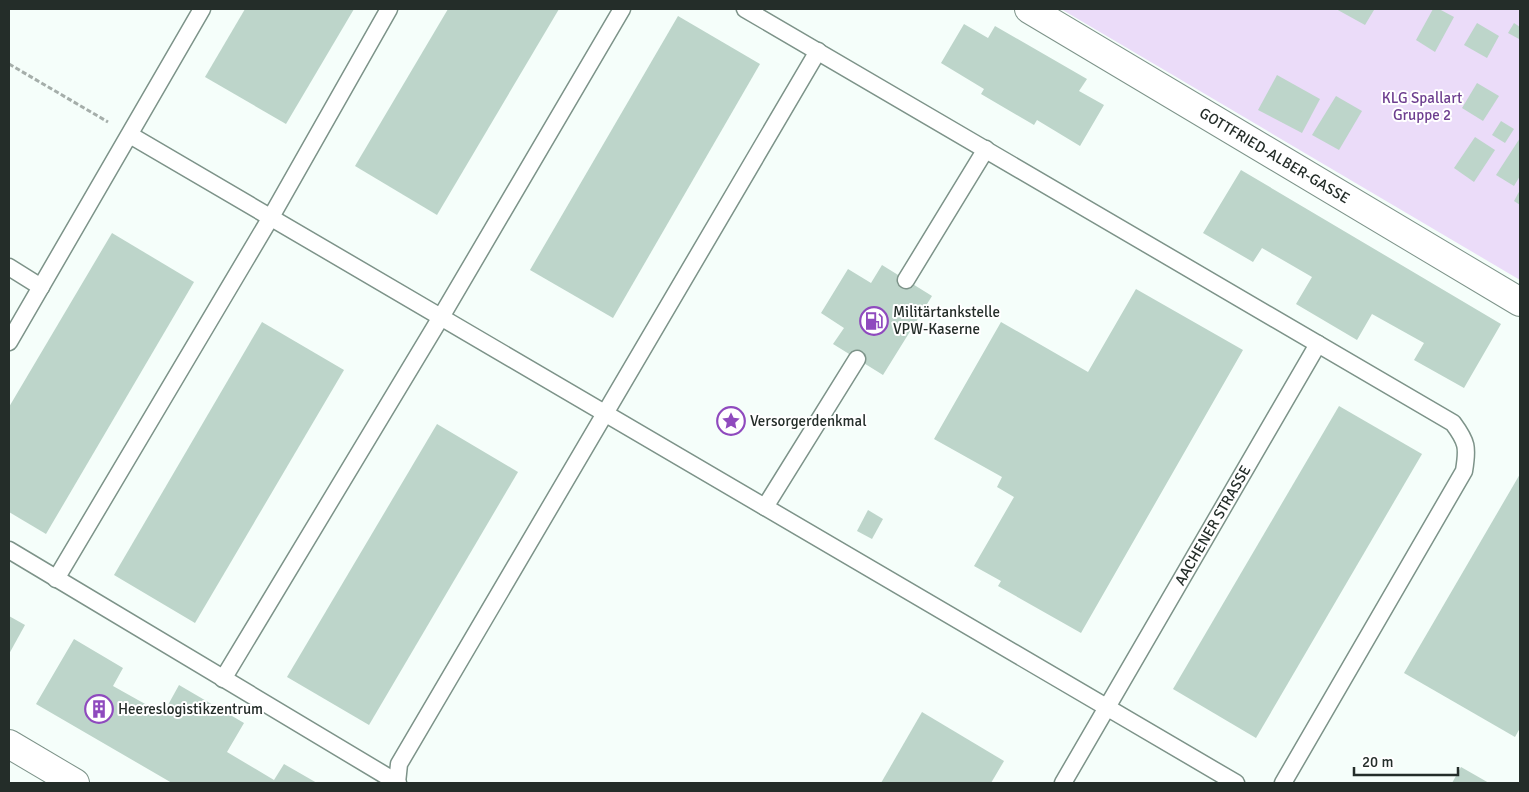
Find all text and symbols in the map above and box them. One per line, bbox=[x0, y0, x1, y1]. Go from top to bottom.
park label: KLG Spallart Gruppe 2 bbox=[1382, 89, 1462, 124]
street label: GOTTFRIED-ALBER-GASSE bbox=[1196, 104, 1353, 207]
place label: Militärtankstelle VPW-Kaserne bbox=[893, 303, 1000, 338]
fuel station icon: Militärtankstelle VPW-Kaserne bbox=[859, 306, 889, 336]
place icon: Versorgerdenkmal bbox=[716, 406, 746, 436]
place label: Versorgerdenkmal bbox=[750, 412, 867, 430]
street label: AACHENER STRASSE bbox=[1171, 462, 1255, 588]
building icon: Heereslogistikzentrum bbox=[84, 694, 114, 724]
place label: Heereslogistikzentrum bbox=[118, 700, 263, 718]
scale bar bbox=[1354, 744, 1458, 776]
text: 20 m bbox=[1362, 753, 1393, 771]

